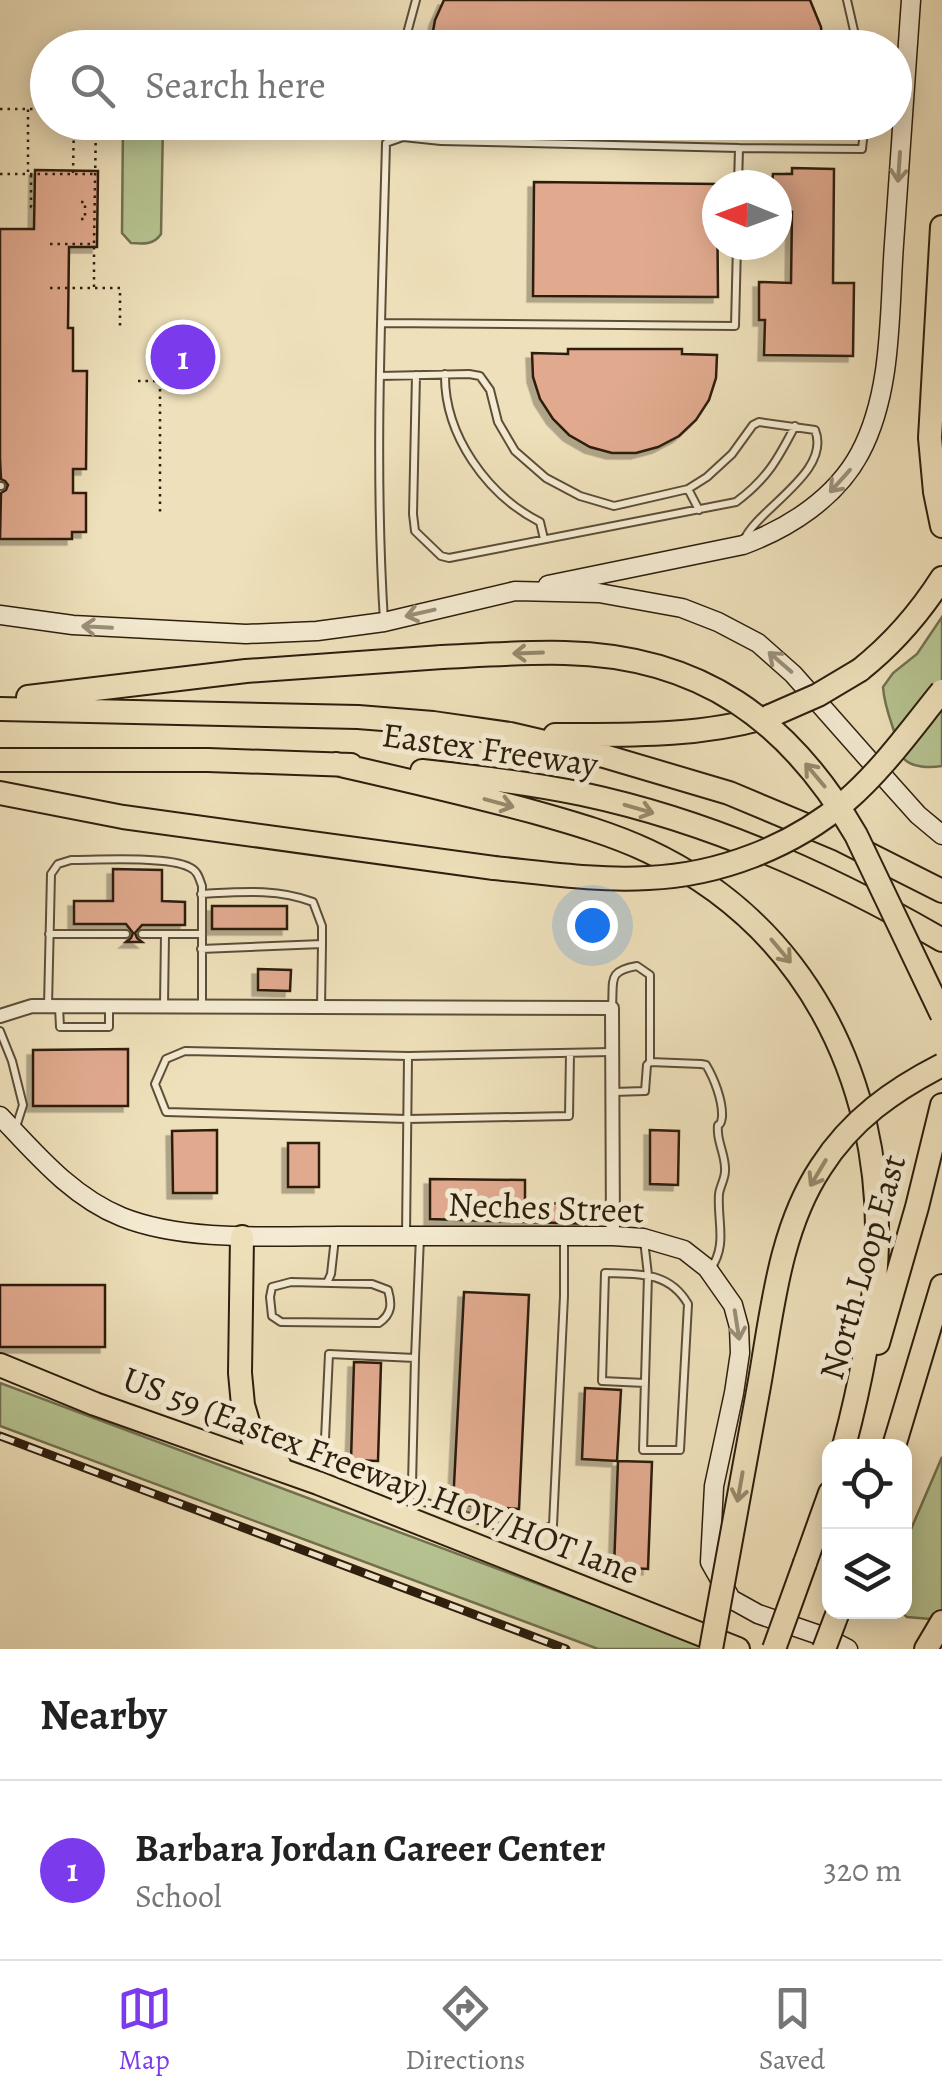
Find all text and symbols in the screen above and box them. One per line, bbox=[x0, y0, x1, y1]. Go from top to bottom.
search box bbox=[30, 30, 912, 140]
icon: search bbox=[65, 58, 120, 113]
text: Search here bbox=[145, 59, 326, 111]
one-way arrow bbox=[889, 151, 908, 183]
north arrow bbox=[702, 170, 792, 260]
pin: 1 bbox=[150, 320, 216, 394]
one-way arrow bbox=[828, 468, 851, 493]
one-way arrow bbox=[405, 605, 437, 623]
one-way arrow bbox=[82, 617, 114, 636]
one-way arrow bbox=[513, 644, 545, 663]
one-way arrow bbox=[767, 652, 793, 674]
street label: Eastex Freeway bbox=[379, 710, 601, 788]
one-way arrow bbox=[804, 762, 826, 788]
one-way arrow bbox=[482, 794, 514, 813]
one-way arrow bbox=[623, 801, 654, 819]
your location bbox=[567, 900, 618, 951]
one-way arrow bbox=[769, 938, 792, 963]
street label: North Loop East bbox=[807, 1149, 917, 1385]
one-way arrow bbox=[808, 1158, 828, 1187]
street label: Neches Street bbox=[447, 1180, 645, 1234]
one-way arrow bbox=[728, 1308, 746, 1341]
street label: US 59 (Eastex Freeway) HOV/HOT lane bbox=[116, 1354, 646, 1596]
map controls bbox=[822, 1439, 912, 1619]
button: locate bbox=[822, 1439, 912, 1529]
one-way arrow bbox=[730, 1470, 749, 1502]
button: layers bbox=[822, 1529, 912, 1619]
text: Nearby bbox=[40, 1686, 167, 1743]
text: Barbara Jordan Career Center bbox=[135, 1822, 605, 1874]
text: 1 bbox=[67, 1848, 78, 1892]
text: 320 m bbox=[823, 1848, 902, 1892]
text: School bbox=[135, 1874, 222, 1918]
tab: Map bbox=[117, 1981, 172, 2079]
tab: Directions bbox=[405, 1981, 525, 2079]
tab: Saved bbox=[759, 1981, 825, 2079]

